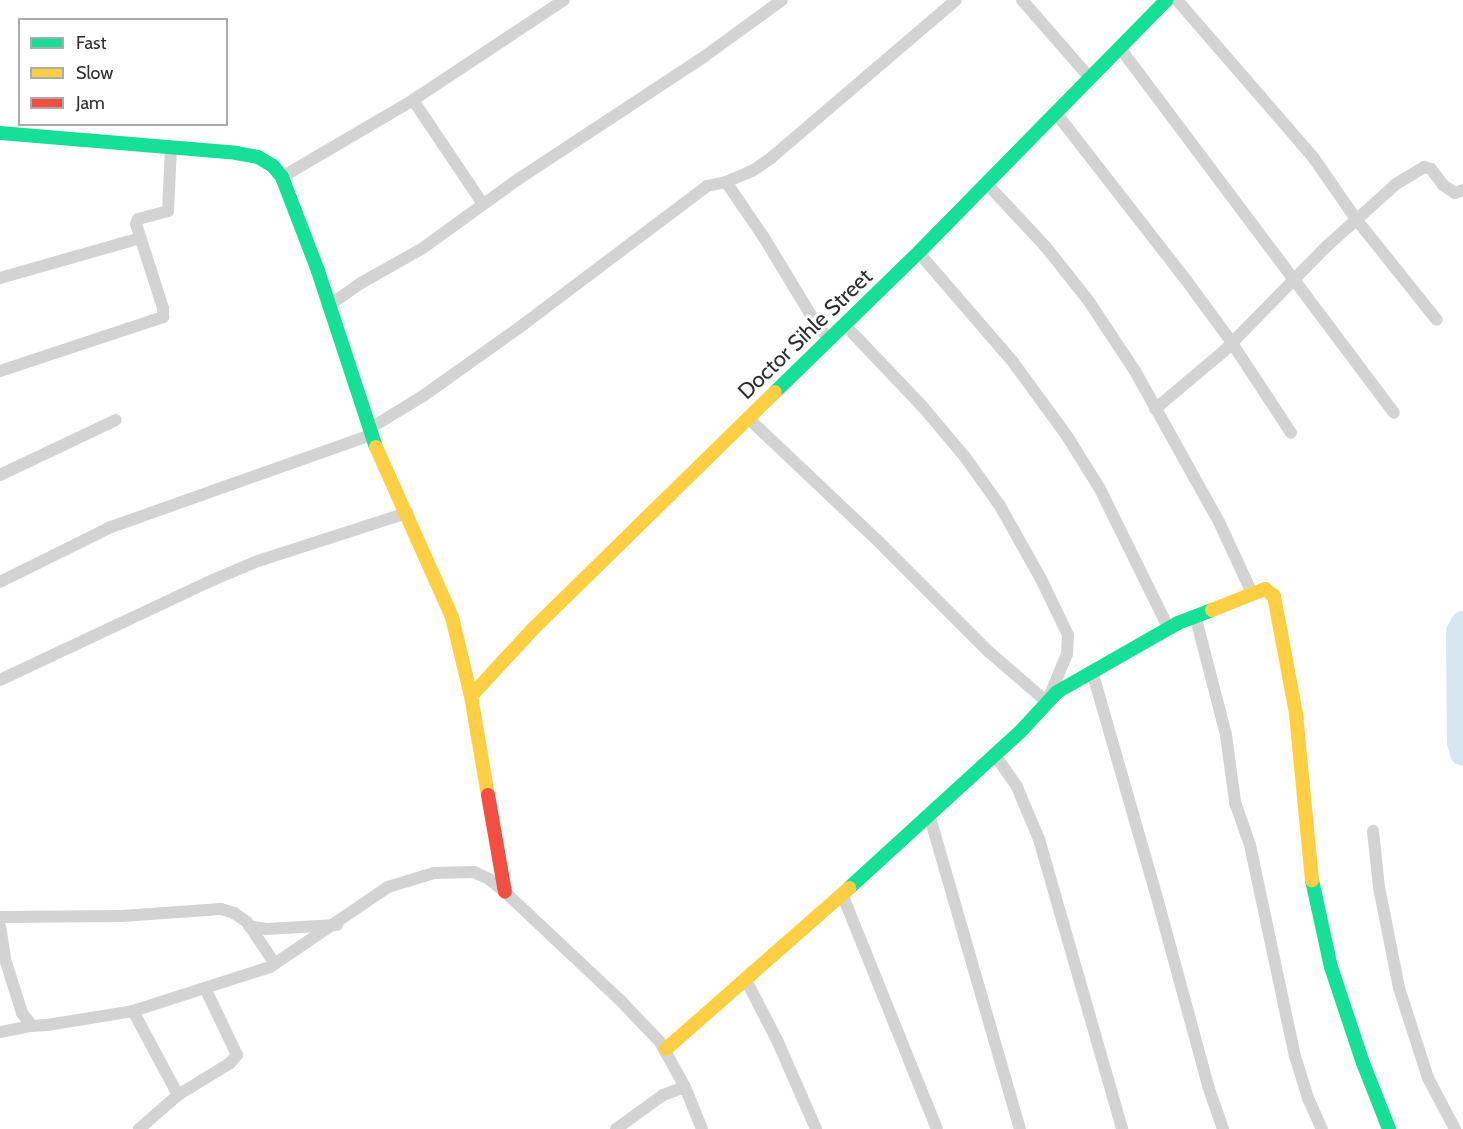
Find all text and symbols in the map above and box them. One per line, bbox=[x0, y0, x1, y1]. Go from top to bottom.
legend bbox=[18, 18, 228, 126]
text: Fast bbox=[76, 32, 107, 54]
text: Slow bbox=[76, 62, 113, 84]
text: Jam bbox=[76, 92, 105, 114]
street label: Doctor Sihle Street bbox=[732, 263, 878, 405]

